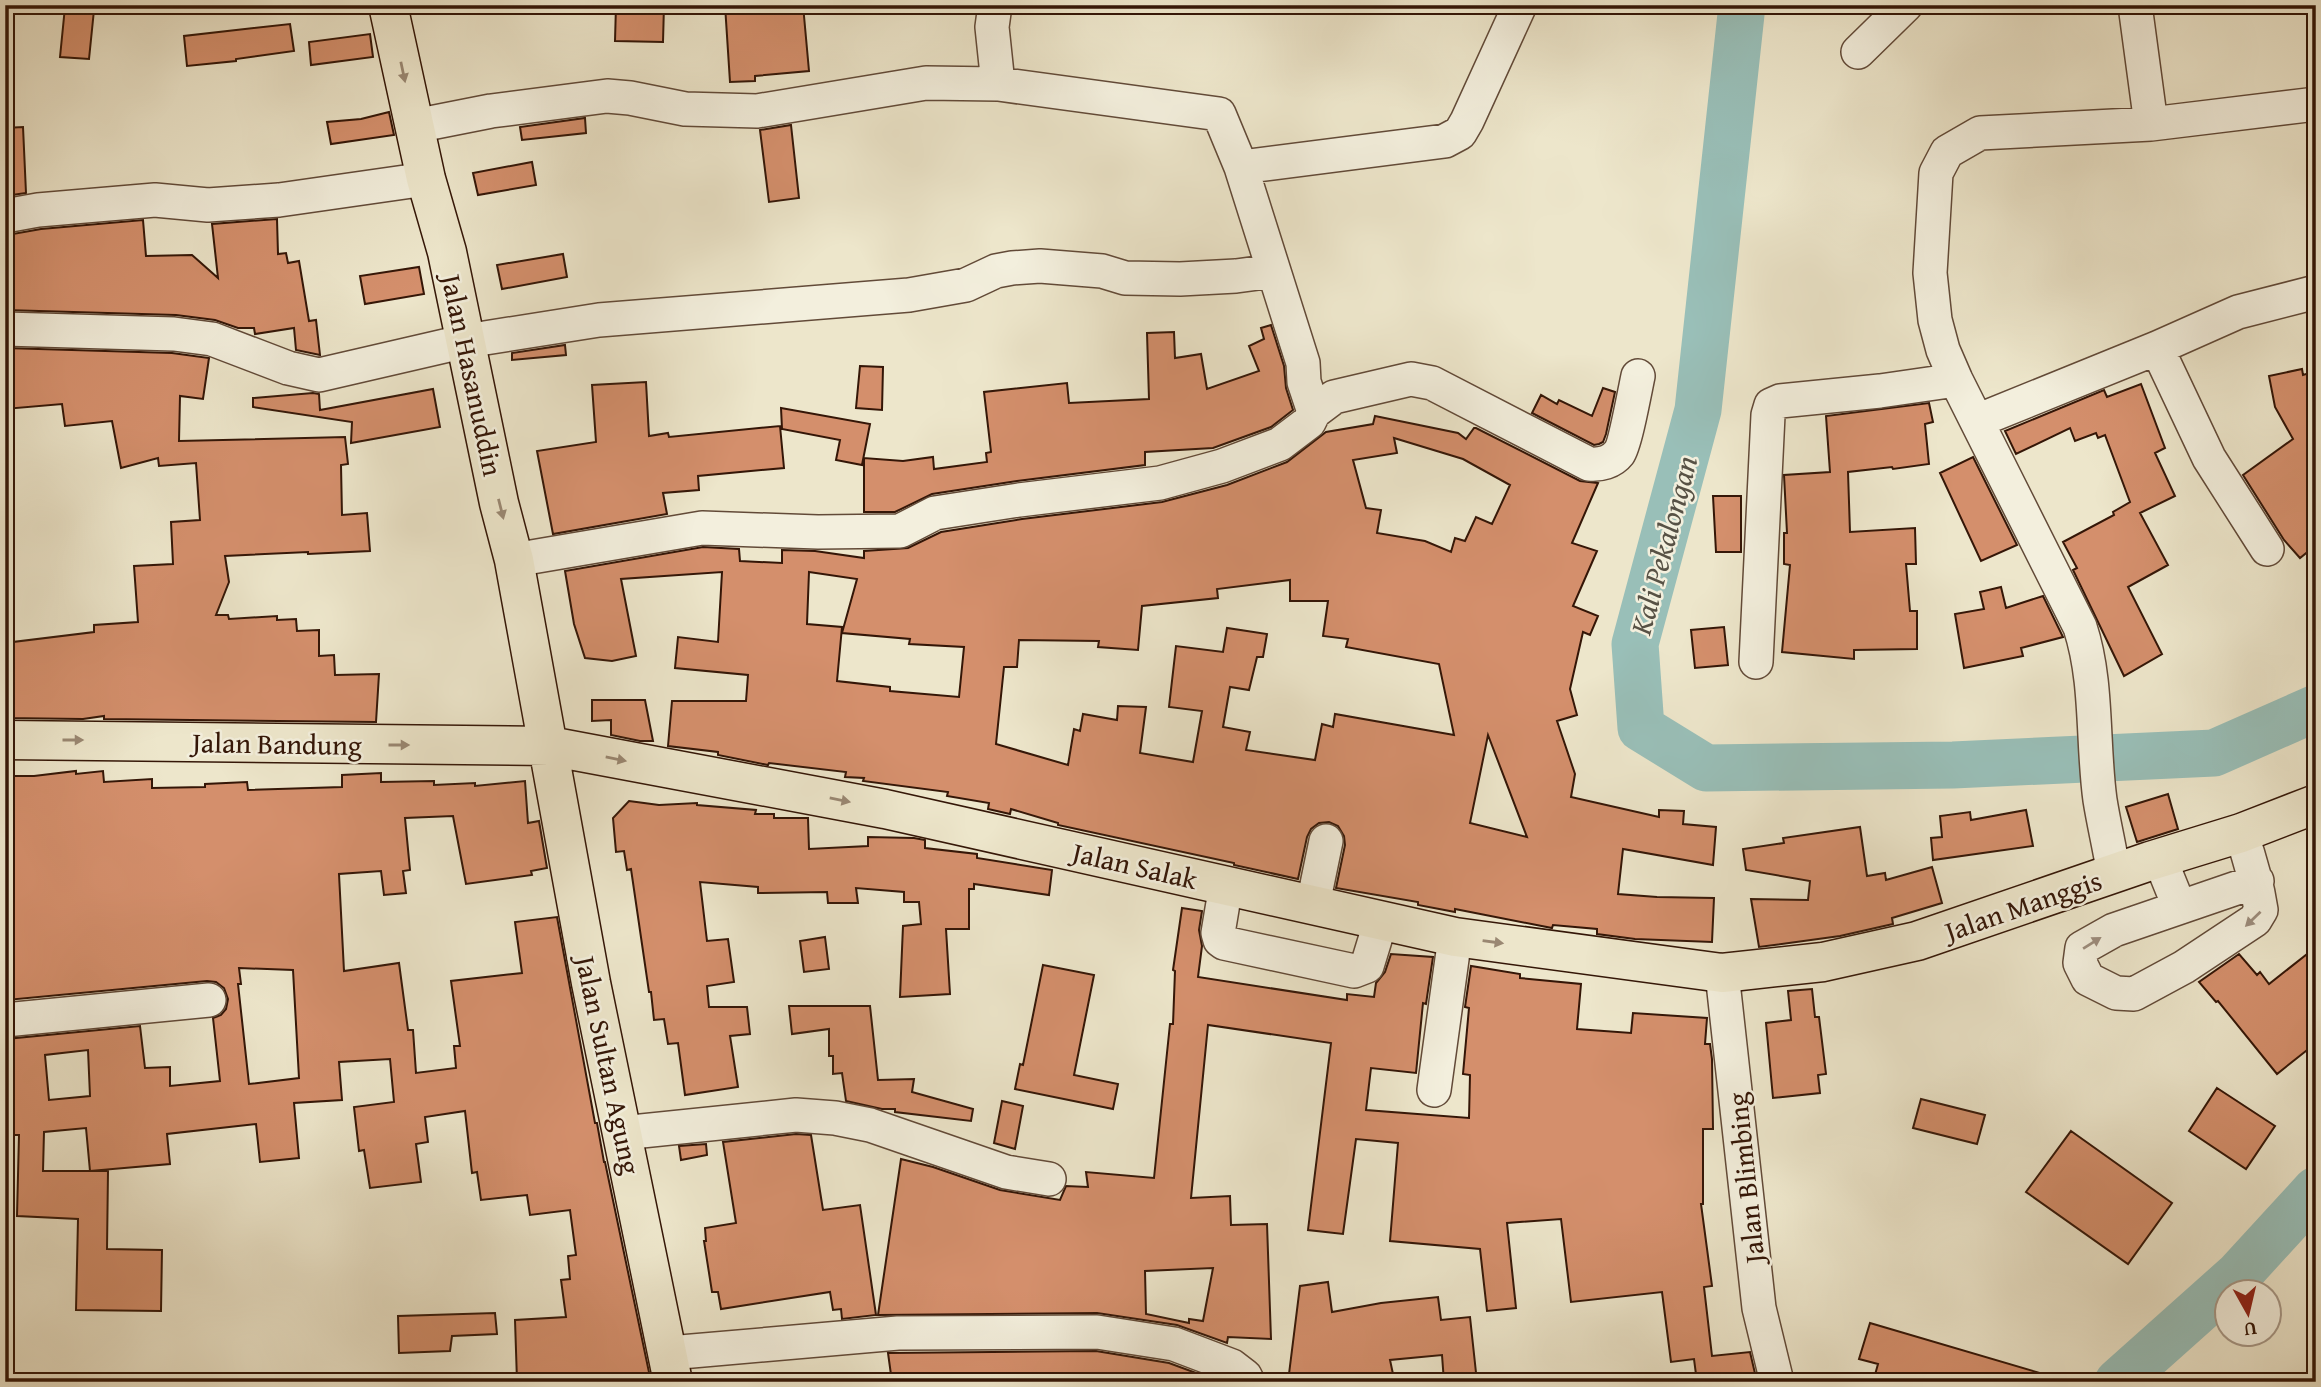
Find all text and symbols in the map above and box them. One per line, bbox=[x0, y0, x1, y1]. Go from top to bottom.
one-way arrow bbox=[398, 61, 409, 83]
street label: Jalan Hasanuddin bbox=[431, 267, 514, 480]
water label: Kali Pekalongan bbox=[1618, 451, 1708, 640]
one-way arrow bbox=[496, 498, 507, 520]
street label: Jalan Bandung bbox=[189, 721, 362, 765]
one-way arrow bbox=[63, 734, 85, 746]
one-way arrow bbox=[388, 739, 410, 751]
one-way arrow bbox=[605, 754, 627, 765]
one-way arrow bbox=[829, 795, 851, 806]
street label: Jalan Salak bbox=[1065, 830, 1202, 899]
street label: Jalan Manggis bbox=[1936, 859, 2107, 952]
one-way arrow bbox=[2244, 911, 2261, 927]
one-way arrow bbox=[1482, 936, 1504, 947]
one-way arrow bbox=[2082, 936, 2102, 949]
street label: Jalan Sultan Agung bbox=[565, 949, 652, 1178]
street label: Jalan Blimbing bbox=[1716, 1091, 1775, 1268]
north arrow bbox=[2212, 1278, 2282, 1348]
text: U bbox=[2242, 1315, 2259, 1345]

